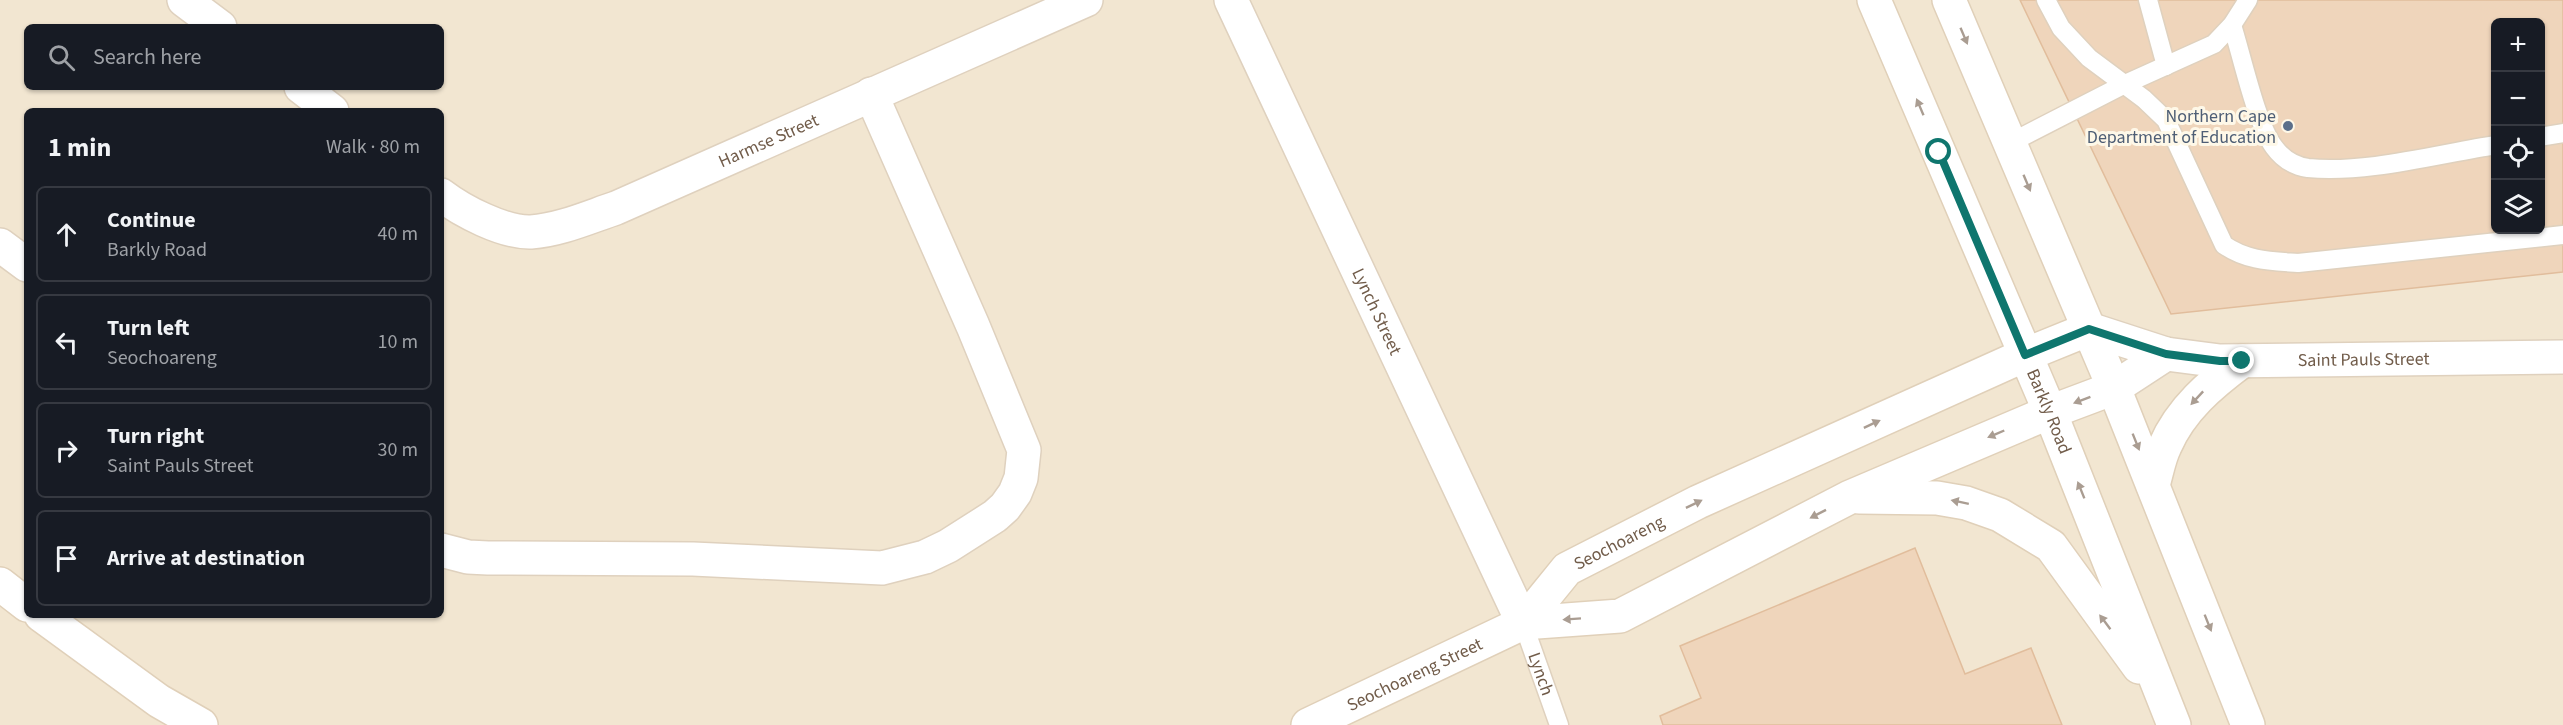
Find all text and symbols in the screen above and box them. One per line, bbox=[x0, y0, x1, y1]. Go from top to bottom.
map controls bbox=[2491, 18, 2545, 234]
button: + bbox=[2491, 18, 2545, 72]
search box bbox=[24, 24, 444, 90]
one-way arrow bbox=[1959, 27, 1968, 44]
icon: search bbox=[45, 41, 78, 74]
text: Search here bbox=[93, 41, 201, 73]
button: − bbox=[2491, 72, 2545, 126]
one-way arrow bbox=[1915, 98, 1925, 116]
place label: Northern Cape Department of Education bbox=[2087, 104, 2276, 150]
street label: Harmse Street bbox=[714, 107, 823, 174]
marker: Northern Cape Department of Education bbox=[2281, 119, 2295, 133]
button: locate bbox=[2491, 126, 2545, 180]
text: 1 min bbox=[48, 129, 111, 166]
text: Walk · 80 m bbox=[326, 133, 420, 161]
route start bbox=[1925, 138, 1951, 164]
one-way arrow bbox=[2023, 174, 2032, 192]
button: layers bbox=[2491, 180, 2545, 234]
text: Continue bbox=[107, 204, 196, 236]
icon: ahead bbox=[50, 218, 83, 251]
text: 40 m bbox=[378, 220, 418, 248]
text: Barkly Road bbox=[107, 236, 207, 264]
street label: Lynch Street bbox=[1346, 264, 1408, 359]
text: Turn left bbox=[107, 312, 189, 344]
icon: left bbox=[50, 326, 83, 359]
text: 10 m bbox=[378, 328, 418, 356]
text: Seochoareng bbox=[107, 344, 217, 372]
street label: Saint Pauls Street bbox=[2297, 346, 2430, 373]
route end bbox=[2228, 347, 2254, 373]
street label: Barkly Road bbox=[2020, 365, 2078, 458]
one-way arrow bbox=[2191, 390, 2204, 405]
one-way arrow bbox=[2073, 396, 2091, 405]
text: Turn right bbox=[107, 420, 204, 452]
one-way arrow bbox=[1863, 420, 1880, 429]
one-way arrow bbox=[1986, 429, 2004, 439]
one-way arrow bbox=[2131, 433, 2141, 451]
icon: right bbox=[50, 434, 83, 467]
text: 30 m bbox=[378, 436, 418, 464]
text: Saint Pauls Street bbox=[107, 452, 253, 480]
one-way arrow bbox=[2075, 480, 2085, 498]
one-way arrow bbox=[1950, 497, 1969, 506]
one-way arrow bbox=[1685, 499, 1702, 508]
street label: Seochoareng bbox=[1569, 509, 1669, 576]
one-way arrow bbox=[1809, 509, 1826, 518]
icon: arrive bbox=[50, 542, 83, 575]
text: Arrive at destination bbox=[107, 542, 305, 574]
one-way arrow bbox=[1562, 614, 1581, 624]
one-way arrow bbox=[2099, 615, 2111, 631]
one-way arrow bbox=[2203, 615, 2213, 633]
street label: Seochoareng Street bbox=[1343, 631, 1487, 717]
street label: Lynch bbox=[1522, 649, 1560, 699]

